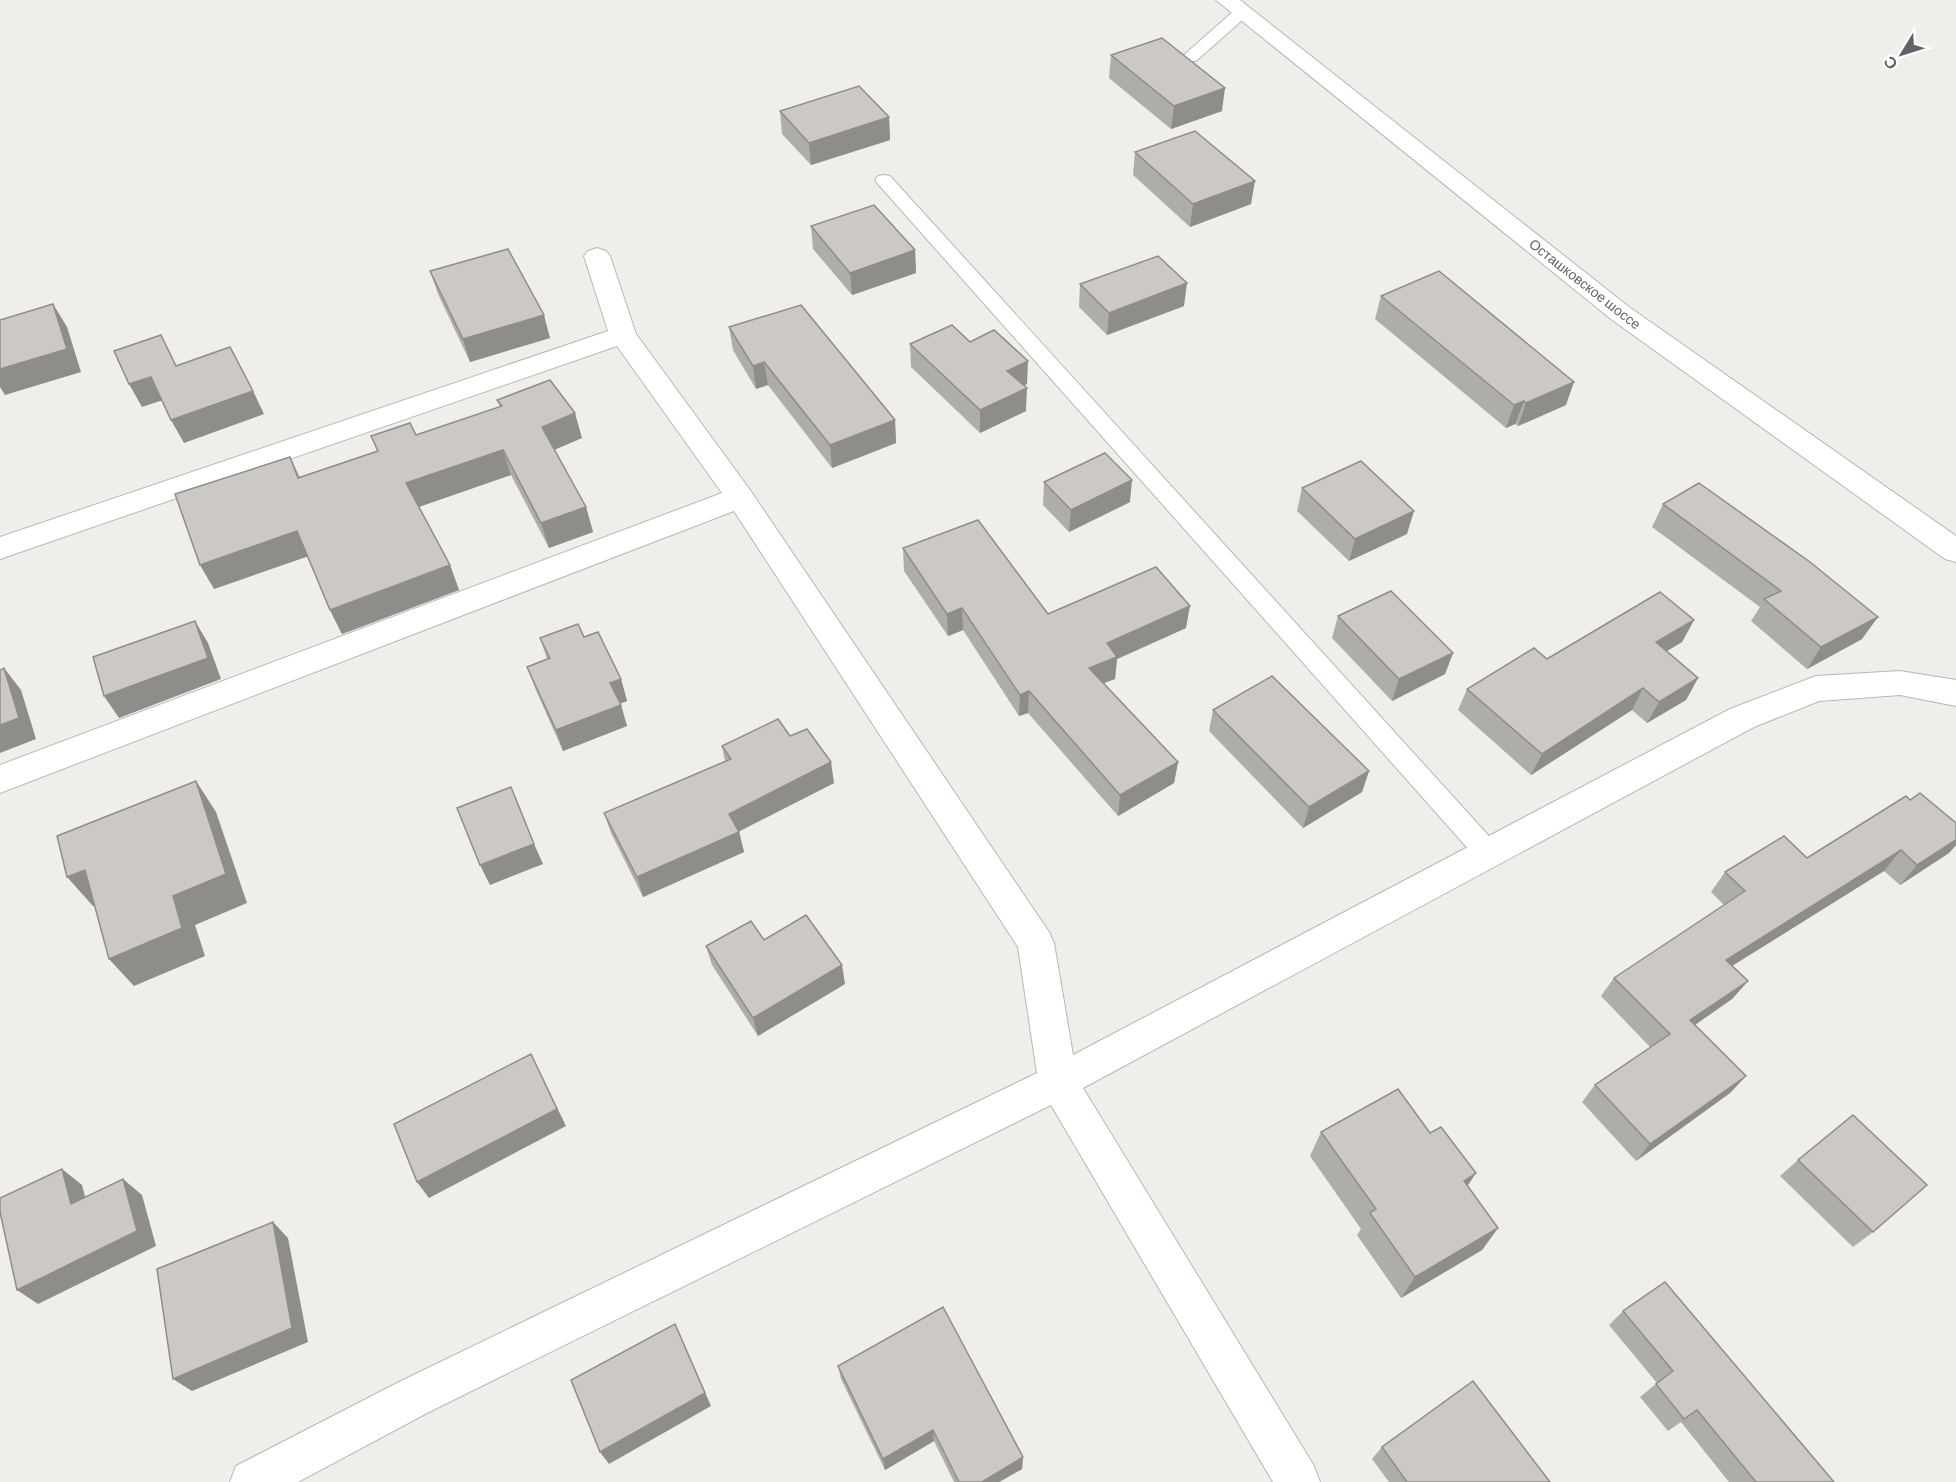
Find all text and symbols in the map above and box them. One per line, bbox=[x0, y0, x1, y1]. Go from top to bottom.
north arrow bbox=[1872, 24, 1932, 84]
text: С bbox=[1878, 53, 1901, 74]
street label: Осташковское шоссе bbox=[1526, 235, 1645, 333]

